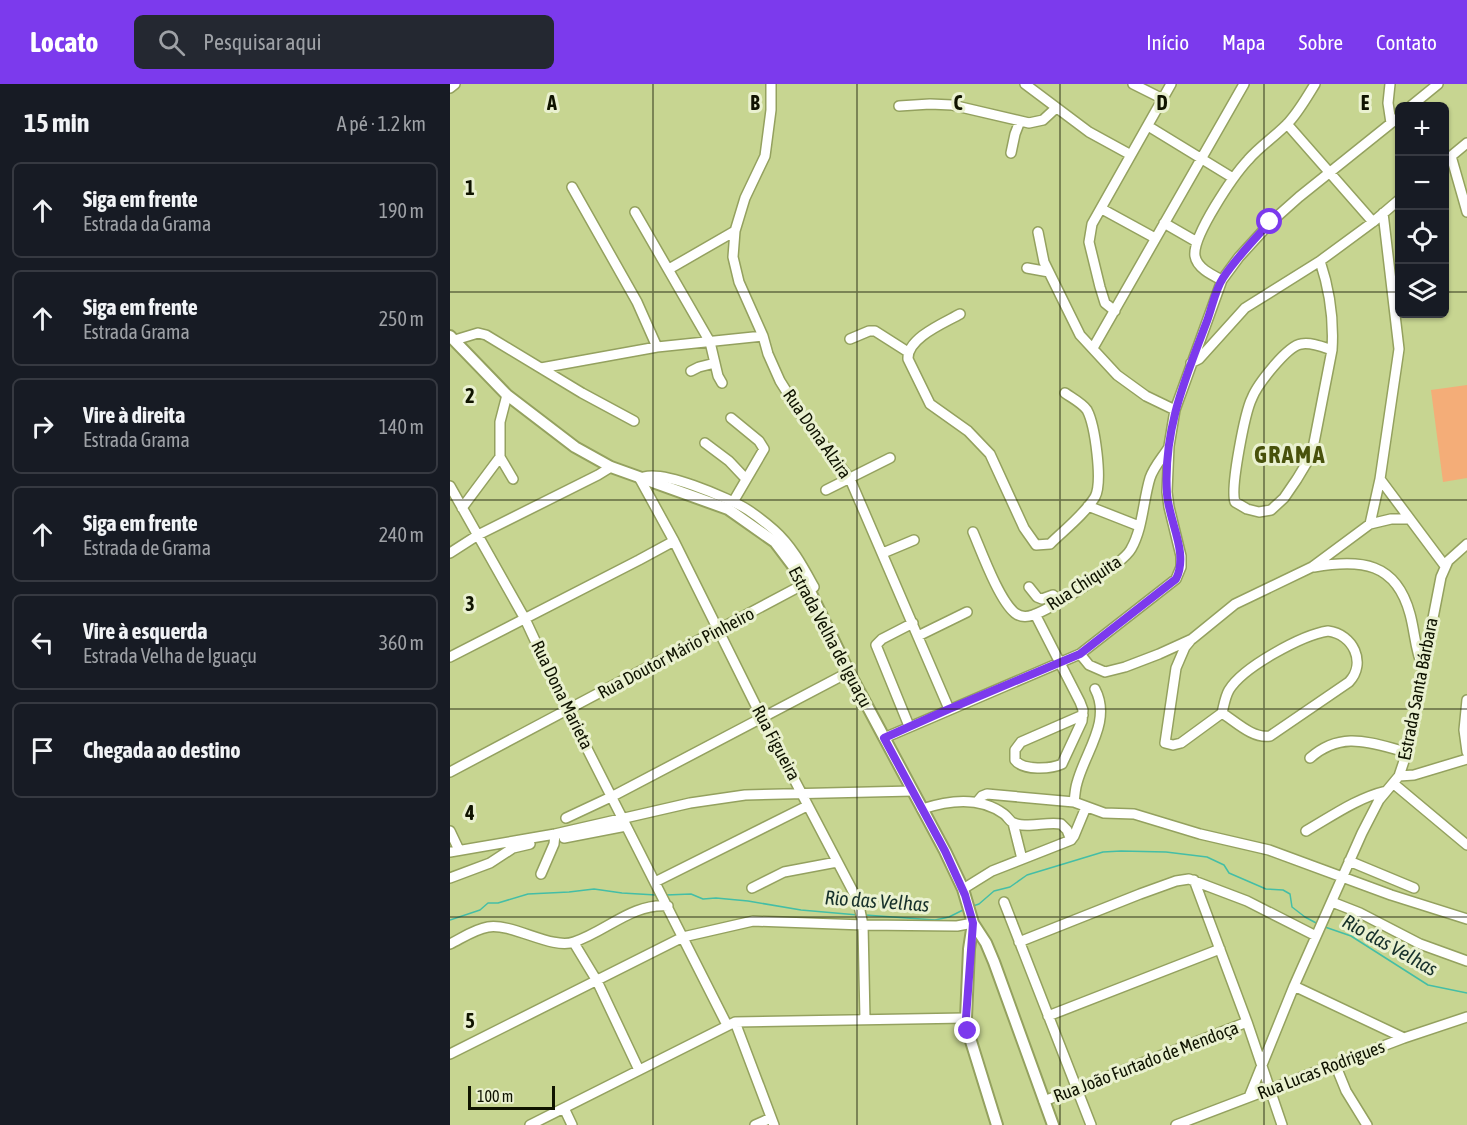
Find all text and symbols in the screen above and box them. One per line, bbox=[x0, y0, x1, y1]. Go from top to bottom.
search box bbox=[134, 15, 554, 69]
text: Locato bbox=[30, 26, 98, 58]
icon: search bbox=[155, 26, 188, 59]
text: Pesquisar aqui bbox=[203, 29, 322, 55]
text: Início bbox=[1146, 30, 1189, 54]
text: Mapa bbox=[1222, 30, 1266, 54]
text: Sobre bbox=[1299, 30, 1343, 54]
text: Contato bbox=[1376, 30, 1437, 54]
text: A bbox=[546, 91, 557, 114]
text: B bbox=[750, 91, 760, 114]
text: C bbox=[954, 91, 963, 114]
text: D bbox=[1156, 91, 1168, 114]
text: E bbox=[1361, 91, 1370, 114]
map controls bbox=[1395, 102, 1449, 318]
button: + bbox=[1395, 102, 1449, 156]
text: 15 min bbox=[24, 108, 89, 138]
text: A pé · 1.2 km bbox=[337, 112, 426, 135]
button: − bbox=[1395, 156, 1449, 210]
text: 1 bbox=[465, 176, 475, 199]
text: Siga em frente bbox=[83, 186, 198, 212]
icon: ahead bbox=[26, 194, 59, 227]
text: 190 m bbox=[379, 199, 424, 222]
route start bbox=[1256, 208, 1282, 234]
button: locate bbox=[1395, 210, 1449, 264]
text: Estrada da Grama bbox=[83, 212, 211, 235]
button: layers bbox=[1395, 264, 1449, 318]
text: Siga em frente bbox=[83, 294, 198, 320]
icon: ahead bbox=[26, 302, 59, 335]
text: 250 m bbox=[379, 307, 424, 330]
text: Estrada Grama bbox=[83, 320, 190, 343]
text: 2 bbox=[465, 384, 475, 407]
street label: Rua Dona Alzira bbox=[779, 385, 856, 482]
text: Vire à direita bbox=[83, 402, 185, 428]
icon: right bbox=[26, 410, 59, 443]
text: 140 m bbox=[379, 415, 424, 438]
text: Estrada Grama bbox=[83, 428, 190, 451]
district label: GRAMA bbox=[1254, 441, 1326, 468]
text: Siga em frente bbox=[83, 510, 198, 536]
icon: ahead bbox=[26, 518, 59, 551]
text: 240 m bbox=[379, 523, 424, 546]
text: Estrada de Grama bbox=[83, 536, 211, 559]
street label: Rua Chiquita bbox=[1043, 551, 1125, 614]
street label: Estrada Velha de Iguaçu bbox=[784, 563, 876, 711]
text: 3 bbox=[465, 592, 475, 615]
street label: Rua Doutor Mário Pinheiro bbox=[594, 602, 757, 703]
street label: Estrada Santa Bárbara bbox=[1393, 616, 1442, 762]
text: Vire à esquerda bbox=[83, 618, 208, 644]
icon: left bbox=[26, 626, 59, 659]
text: 360 m bbox=[379, 631, 424, 654]
street label: Rua Dona Marieta bbox=[527, 637, 598, 753]
text: Estrada Velha de Iguaçu bbox=[83, 644, 257, 667]
street label: Rua Figueira bbox=[748, 702, 805, 784]
icon: arrive bbox=[26, 734, 59, 767]
text: Chegada ao destino bbox=[83, 737, 241, 763]
text: 4 bbox=[464, 801, 475, 824]
water label: Rio das Velhas bbox=[824, 885, 930, 916]
water label: Rio das Velhas bbox=[1339, 909, 1442, 980]
text: 5 bbox=[465, 1009, 475, 1032]
route end bbox=[954, 1017, 980, 1043]
street label: Rua João Furtado de Mendoça bbox=[1051, 1017, 1241, 1106]
street label: Rua Lucas Rodrigues bbox=[1254, 1036, 1387, 1103]
scale bar bbox=[468, 1083, 555, 1110]
text: 100 m bbox=[477, 1087, 513, 1105]

